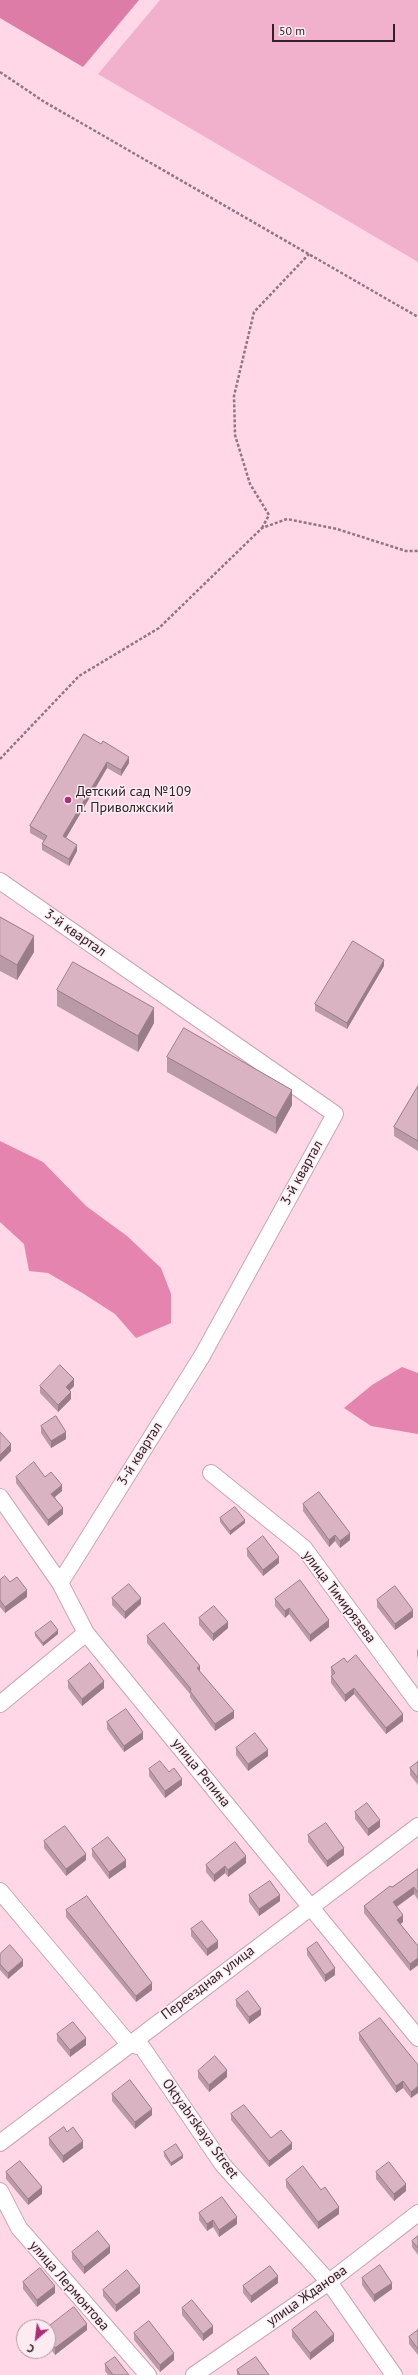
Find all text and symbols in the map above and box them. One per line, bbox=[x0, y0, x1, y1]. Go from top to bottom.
scale bar bbox=[274, 16, 397, 42]
text: 50 m bbox=[279, 23, 305, 38]
place label: Детский сад №109 п. Приволжский bbox=[76, 784, 191, 816]
marker: Детский сад №109 п. Приволжский bbox=[63, 795, 73, 805]
street label: 3-й квартал bbox=[41, 906, 109, 960]
street label: 3-й квартал bbox=[277, 1138, 327, 1208]
street label: 3-й квартал bbox=[114, 1419, 166, 1489]
street label: улица Тимирязева bbox=[299, 1547, 379, 1647]
street label: улица Репина bbox=[168, 1735, 234, 1811]
street label: Переездная улица bbox=[158, 1943, 258, 2023]
street label: Oktyabrskaya Street bbox=[158, 2076, 242, 2182]
street label: улица Лермонтова bbox=[25, 2238, 113, 2334]
street label: улица Жданова bbox=[264, 2262, 350, 2330]
north arrow bbox=[16, 2319, 56, 2359]
text: С bbox=[25, 2341, 37, 2356]

